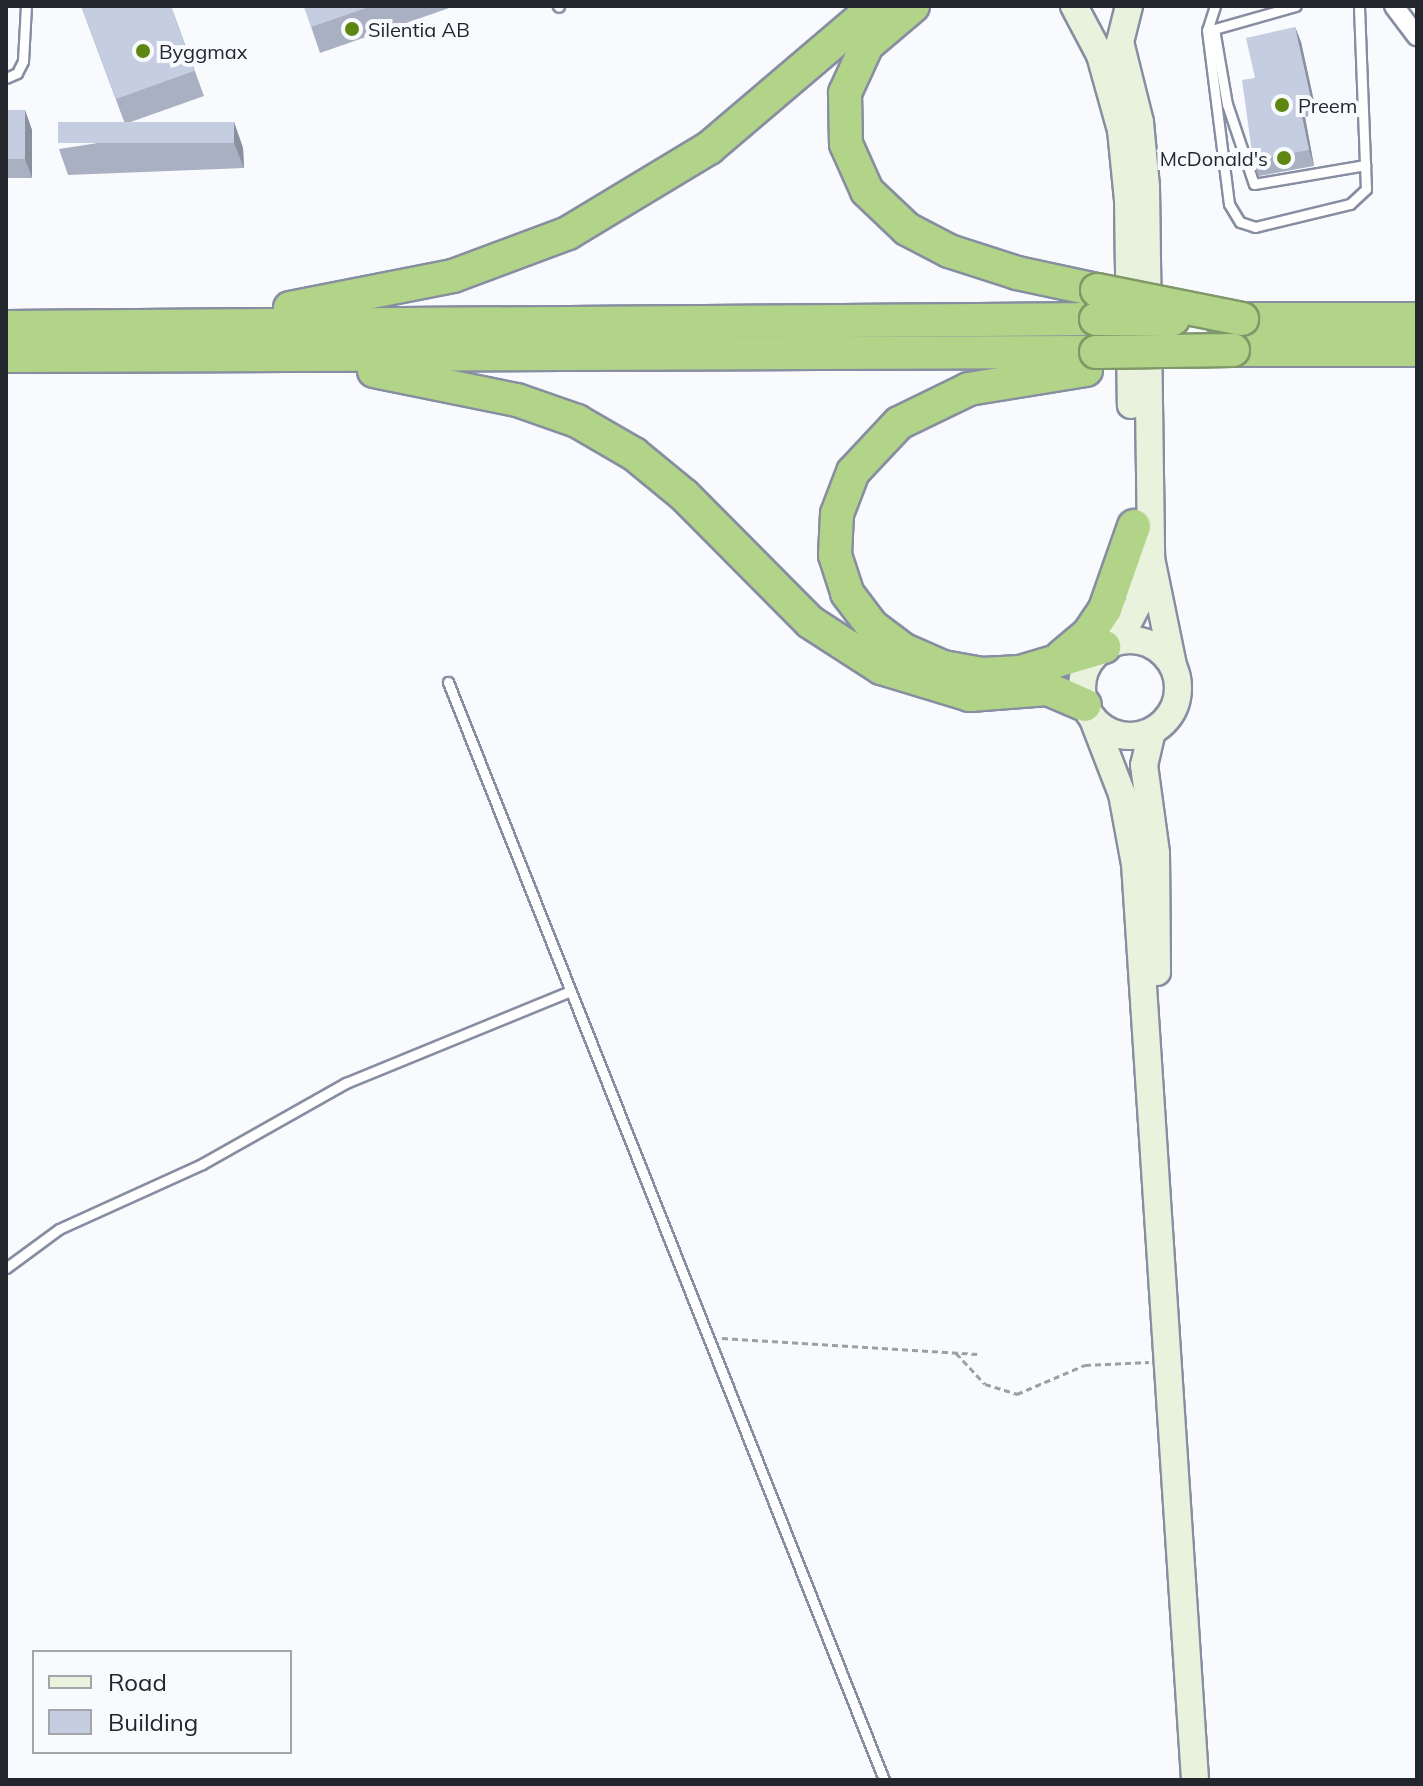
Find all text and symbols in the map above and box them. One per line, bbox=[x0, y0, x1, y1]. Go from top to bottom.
place label: Silentia AB bbox=[368, 17, 470, 41]
marker: Silentia AB bbox=[343, 20, 361, 38]
place label: Byggmax bbox=[159, 39, 247, 63]
marker: Byggmax bbox=[134, 42, 152, 60]
place label: Preem bbox=[1298, 93, 1357, 117]
marker: Preem bbox=[1273, 96, 1291, 114]
place label: McDonald's bbox=[1160, 146, 1268, 170]
marker: McDonald's bbox=[1275, 149, 1293, 167]
legend bbox=[32, 1650, 292, 1754]
text: Road bbox=[108, 1667, 167, 1697]
text: Building bbox=[108, 1707, 198, 1737]

